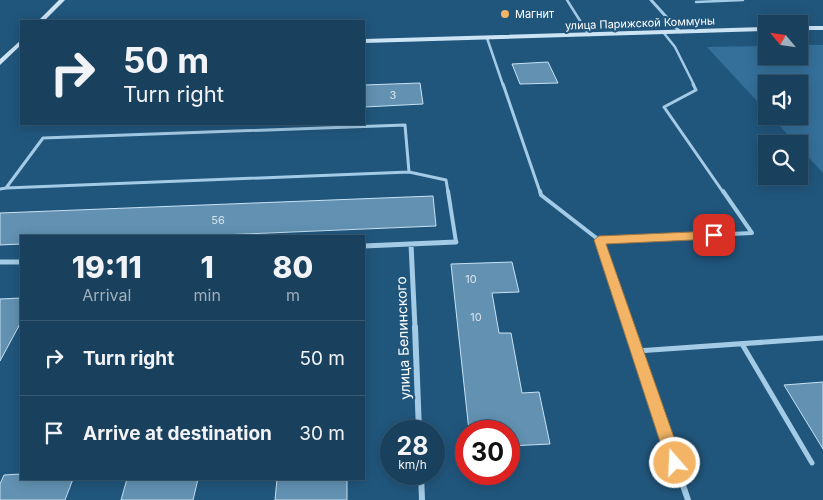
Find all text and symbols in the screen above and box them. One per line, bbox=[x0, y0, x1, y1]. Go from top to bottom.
place label: Магнит bbox=[515, 7, 555, 21]
marker: Магнит bbox=[499, 8, 511, 20]
street label: улица Парижской Коммуны bbox=[565, 13, 715, 33]
north arrow bbox=[758, 15, 808, 65]
map controls bbox=[758, 15, 808, 185]
text: 50 m bbox=[123, 39, 209, 81]
icon: right bbox=[40, 40, 105, 105]
button: sound bbox=[758, 75, 808, 125]
text: Turn right bbox=[123, 81, 224, 107]
house number: 3 bbox=[390, 88, 397, 102]
button: search bbox=[758, 135, 808, 185]
house number: 56 bbox=[211, 213, 225, 227]
pin bbox=[693, 214, 735, 256]
icon: arrive bbox=[700, 221, 728, 249]
text: 19:11 bbox=[72, 249, 142, 285]
text: 1 bbox=[201, 249, 214, 285]
text: 80 bbox=[273, 249, 313, 285]
house number: 10 bbox=[465, 272, 477, 286]
street label: улица Белинского bbox=[392, 276, 413, 400]
text: Arrival bbox=[82, 285, 131, 305]
text: min bbox=[194, 285, 221, 305]
text: m bbox=[286, 285, 300, 305]
house number: 10 bbox=[470, 310, 482, 324]
icon: right bbox=[40, 344, 68, 372]
text: Turn right bbox=[83, 347, 174, 370]
text: 50 m bbox=[299, 347, 345, 370]
icon: arrive bbox=[40, 419, 68, 447]
speed limit sign: 30 bbox=[455, 420, 520, 485]
text: Arrive at destination bbox=[83, 422, 272, 445]
text: 30 m bbox=[299, 422, 345, 445]
text: 28 bbox=[396, 431, 429, 461]
position arrow bbox=[648, 436, 700, 488]
text: km/h bbox=[398, 457, 427, 472]

